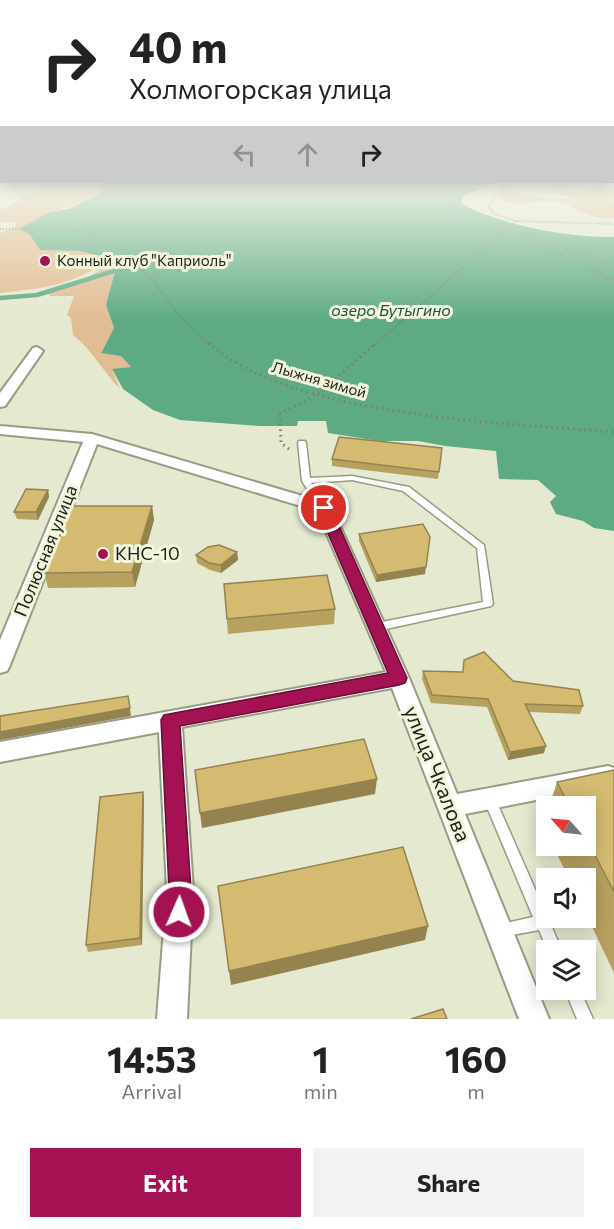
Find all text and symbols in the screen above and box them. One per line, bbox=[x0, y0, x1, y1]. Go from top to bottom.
text: 40 m bbox=[129, 20, 227, 72]
icon: right bbox=[30, 24, 108, 102]
text: Холмогорская улица bbox=[129, 72, 392, 105]
icon: left bbox=[228, 138, 261, 171]
icon: ahead bbox=[291, 138, 324, 171]
icon: right bbox=[354, 138, 387, 171]
place label: Конный клуб "Каприоль" bbox=[57, 251, 231, 269]
marker: Конный клуб "Каприоль" bbox=[38, 254, 52, 268]
water label: озеро Бутыгино bbox=[331, 300, 451, 319]
street label: Лыжня зимой bbox=[270, 357, 369, 401]
street label: Полюсная улица bbox=[9, 482, 81, 620]
pin bbox=[298, 482, 349, 533]
icon: arrive bbox=[307, 491, 340, 524]
place label: КНС-10 bbox=[115, 542, 180, 564]
marker: КНС-10 bbox=[96, 547, 110, 561]
street label: улица Чкалова bbox=[400, 702, 477, 845]
north arrow bbox=[536, 796, 596, 856]
map controls bbox=[536, 796, 596, 1000]
button: sound bbox=[536, 868, 596, 928]
position arrow bbox=[147, 880, 211, 944]
button: layers bbox=[536, 940, 596, 1000]
text: 14:53 bbox=[107, 1036, 197, 1080]
text: 1 bbox=[313, 1036, 329, 1080]
text: 160 bbox=[445, 1036, 507, 1080]
text: Arrival bbox=[122, 1079, 182, 1103]
text: min bbox=[304, 1079, 338, 1103]
text: m bbox=[467, 1079, 485, 1103]
button: Exit bbox=[30, 1148, 301, 1217]
button: Share bbox=[313, 1148, 584, 1217]

